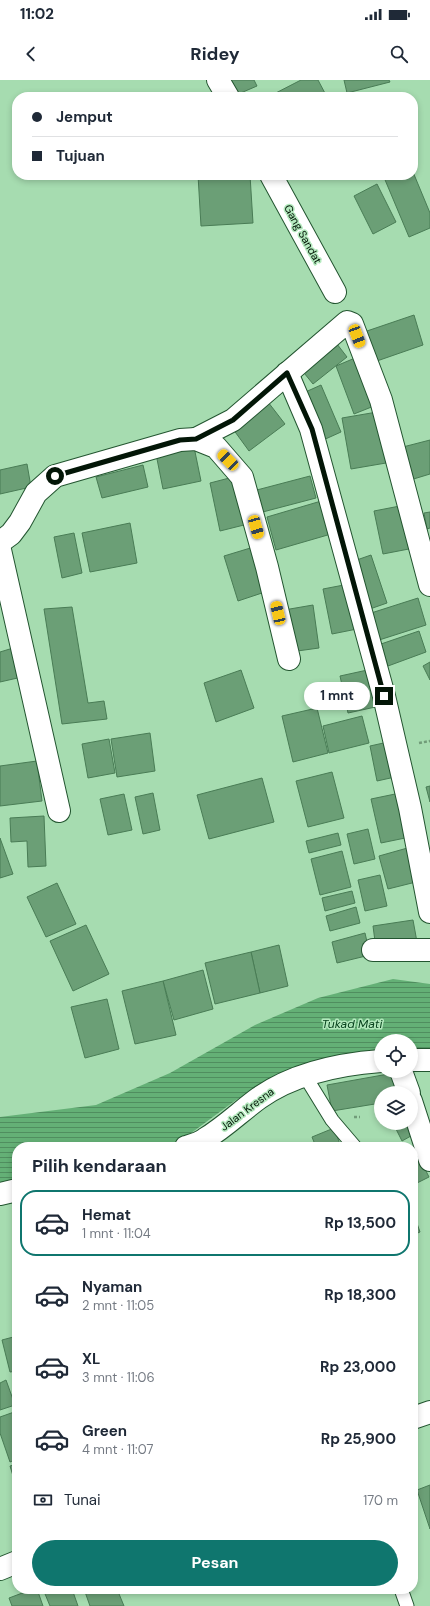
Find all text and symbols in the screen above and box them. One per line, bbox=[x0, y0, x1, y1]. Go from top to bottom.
text: 11:02 bbox=[20, 4, 54, 24]
text: Ridey bbox=[190, 42, 240, 66]
icon: back bbox=[20, 43, 42, 65]
icon: search bbox=[388, 43, 410, 65]
text: Jemput bbox=[56, 107, 113, 127]
text: Tujuan bbox=[56, 146, 105, 166]
street label: Gang Sandat bbox=[281, 202, 325, 266]
car bbox=[347, 323, 367, 349]
car bbox=[215, 447, 241, 473]
route start bbox=[46, 467, 64, 485]
car bbox=[247, 514, 265, 540]
car bbox=[269, 600, 287, 626]
callout: 1 mnt bbox=[304, 682, 370, 710]
text: 1 mnt bbox=[320, 687, 354, 704]
route end bbox=[375, 687, 393, 705]
water label: Tukad Mati bbox=[322, 1016, 383, 1032]
map controls bbox=[374, 1034, 418, 1130]
button: locate bbox=[374, 1034, 418, 1078]
street label: Jalan Kresna bbox=[217, 1084, 277, 1134]
button: layers bbox=[374, 1086, 418, 1130]
text: Pilih kendaraan bbox=[32, 1154, 167, 1178]
icon: car bbox=[34, 1205, 70, 1241]
text: Hemat bbox=[82, 1205, 131, 1225]
text: Rp 13,500 bbox=[325, 1213, 396, 1233]
text: 1 mnt · 11:04 bbox=[82, 1225, 151, 1242]
icon: car bbox=[34, 1277, 70, 1313]
text: Nyaman bbox=[82, 1277, 142, 1297]
text: Rp 18,300 bbox=[324, 1285, 396, 1305]
text: 2 mnt · 11:05 bbox=[82, 1297, 154, 1314]
icon: car bbox=[34, 1349, 70, 1385]
text: XL bbox=[82, 1349, 100, 1369]
text: Rp 23,000 bbox=[320, 1357, 396, 1377]
text: 3 mnt · 11:06 bbox=[82, 1369, 155, 1386]
icon: car bbox=[34, 1421, 70, 1457]
text: Green bbox=[82, 1421, 127, 1441]
text: Rp 25,900 bbox=[321, 1429, 396, 1449]
text: 4 mnt · 11:07 bbox=[82, 1441, 153, 1458]
icon: cash bbox=[32, 1489, 54, 1511]
text: Tunai bbox=[64, 1490, 101, 1510]
text: 170 m bbox=[363, 1492, 398, 1509]
button: Pesan bbox=[32, 1540, 398, 1586]

